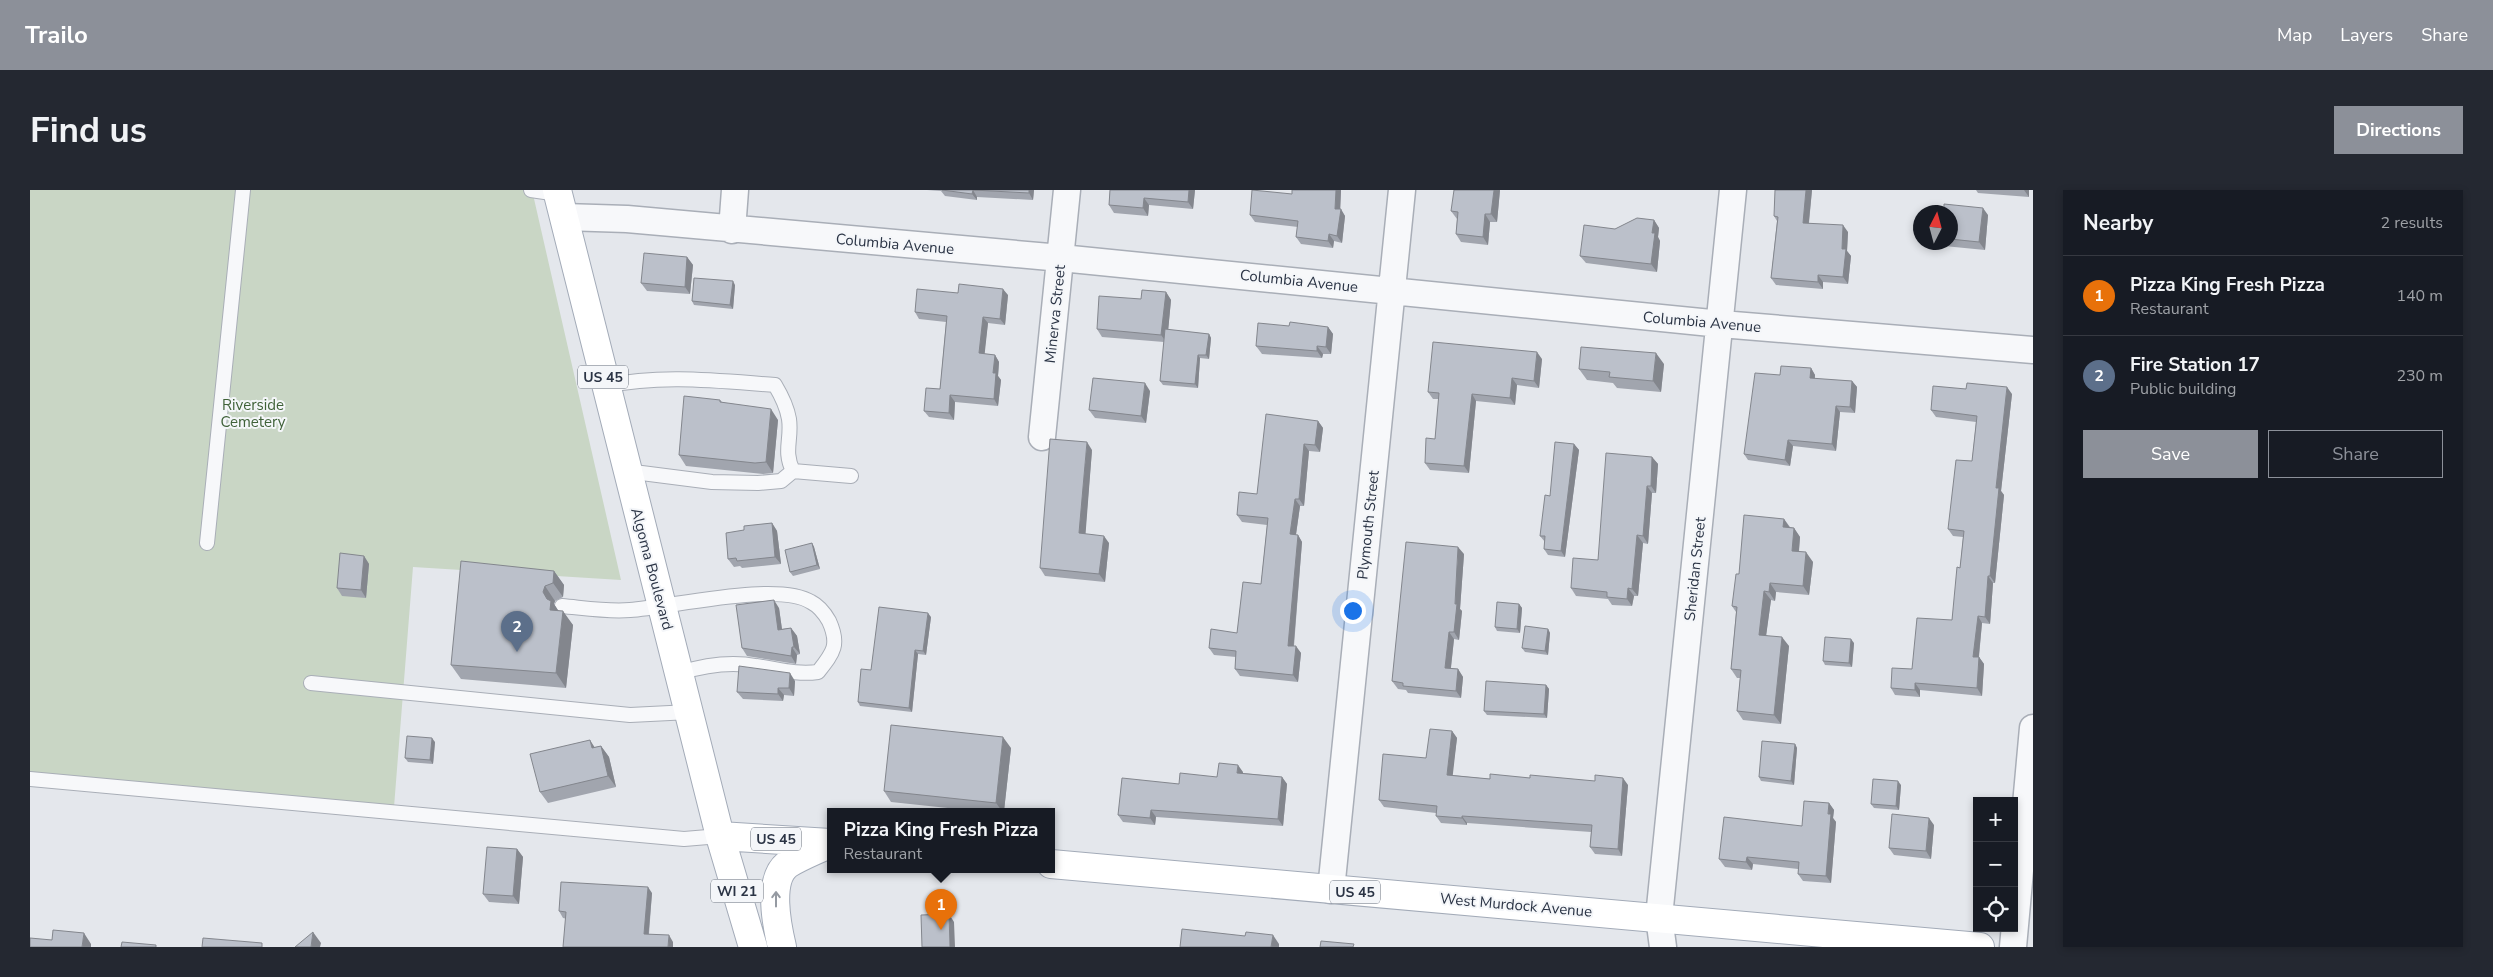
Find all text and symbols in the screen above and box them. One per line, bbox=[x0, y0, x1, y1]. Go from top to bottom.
text: Trailo bbox=[25, 19, 88, 51]
text: Map bbox=[2277, 23, 2312, 47]
text: Layers bbox=[2340, 23, 2393, 47]
text: Share bbox=[2421, 23, 2468, 47]
button: Directions bbox=[2334, 106, 2463, 154]
text: Find us bbox=[30, 107, 147, 154]
north arrow bbox=[1913, 205, 1958, 250]
text: Nearby bbox=[2083, 209, 2153, 237]
text: 2 results bbox=[2381, 212, 2443, 234]
street label: Columbia Avenue bbox=[835, 229, 955, 259]
street label: Minerva Street bbox=[1040, 263, 1070, 364]
street label: Columbia Avenue bbox=[1239, 265, 1359, 297]
text: Pizza King Fresh Pizza bbox=[2130, 272, 2325, 298]
text: 1 bbox=[2094, 285, 2104, 307]
text: 140 m bbox=[2396, 285, 2443, 307]
text: Restaurant bbox=[2130, 298, 2209, 320]
street label: Columbia Avenue bbox=[1642, 307, 1762, 337]
text: Fire Station 17 bbox=[2130, 352, 2260, 378]
text: 2 bbox=[2094, 365, 2104, 387]
text: 230 m bbox=[2396, 365, 2443, 387]
road number: US 45 bbox=[578, 366, 628, 388]
text: Public building bbox=[2130, 378, 2236, 400]
park label: Riverside Cemetery bbox=[220, 395, 286, 432]
button: Save bbox=[2083, 430, 2258, 478]
button: Share bbox=[2268, 430, 2443, 478]
street label: Plymouth Street bbox=[1352, 469, 1384, 581]
street label: Algoma Boulevard bbox=[626, 506, 678, 632]
street label: Sheridan Street bbox=[1680, 515, 1710, 622]
your location bbox=[1340, 598, 1366, 624]
pin: 2 bbox=[501, 611, 533, 652]
map controls bbox=[1973, 797, 2018, 932]
button: + bbox=[1973, 797, 2018, 842]
popup bbox=[827, 808, 1055, 873]
text: Pizza King Fresh Pizza bbox=[844, 817, 1039, 843]
road number: US 45 bbox=[751, 828, 801, 851]
button: − bbox=[1973, 842, 2018, 887]
text: Restaurant bbox=[844, 843, 922, 865]
road number: WI 21 bbox=[711, 879, 763, 902]
road number: US 45 bbox=[1330, 880, 1380, 904]
button: locate bbox=[1973, 887, 2018, 932]
street label: West Murdock Avenue bbox=[1439, 888, 1593, 922]
pin: 1 bbox=[925, 889, 957, 930]
one-way arrow bbox=[771, 891, 781, 908]

